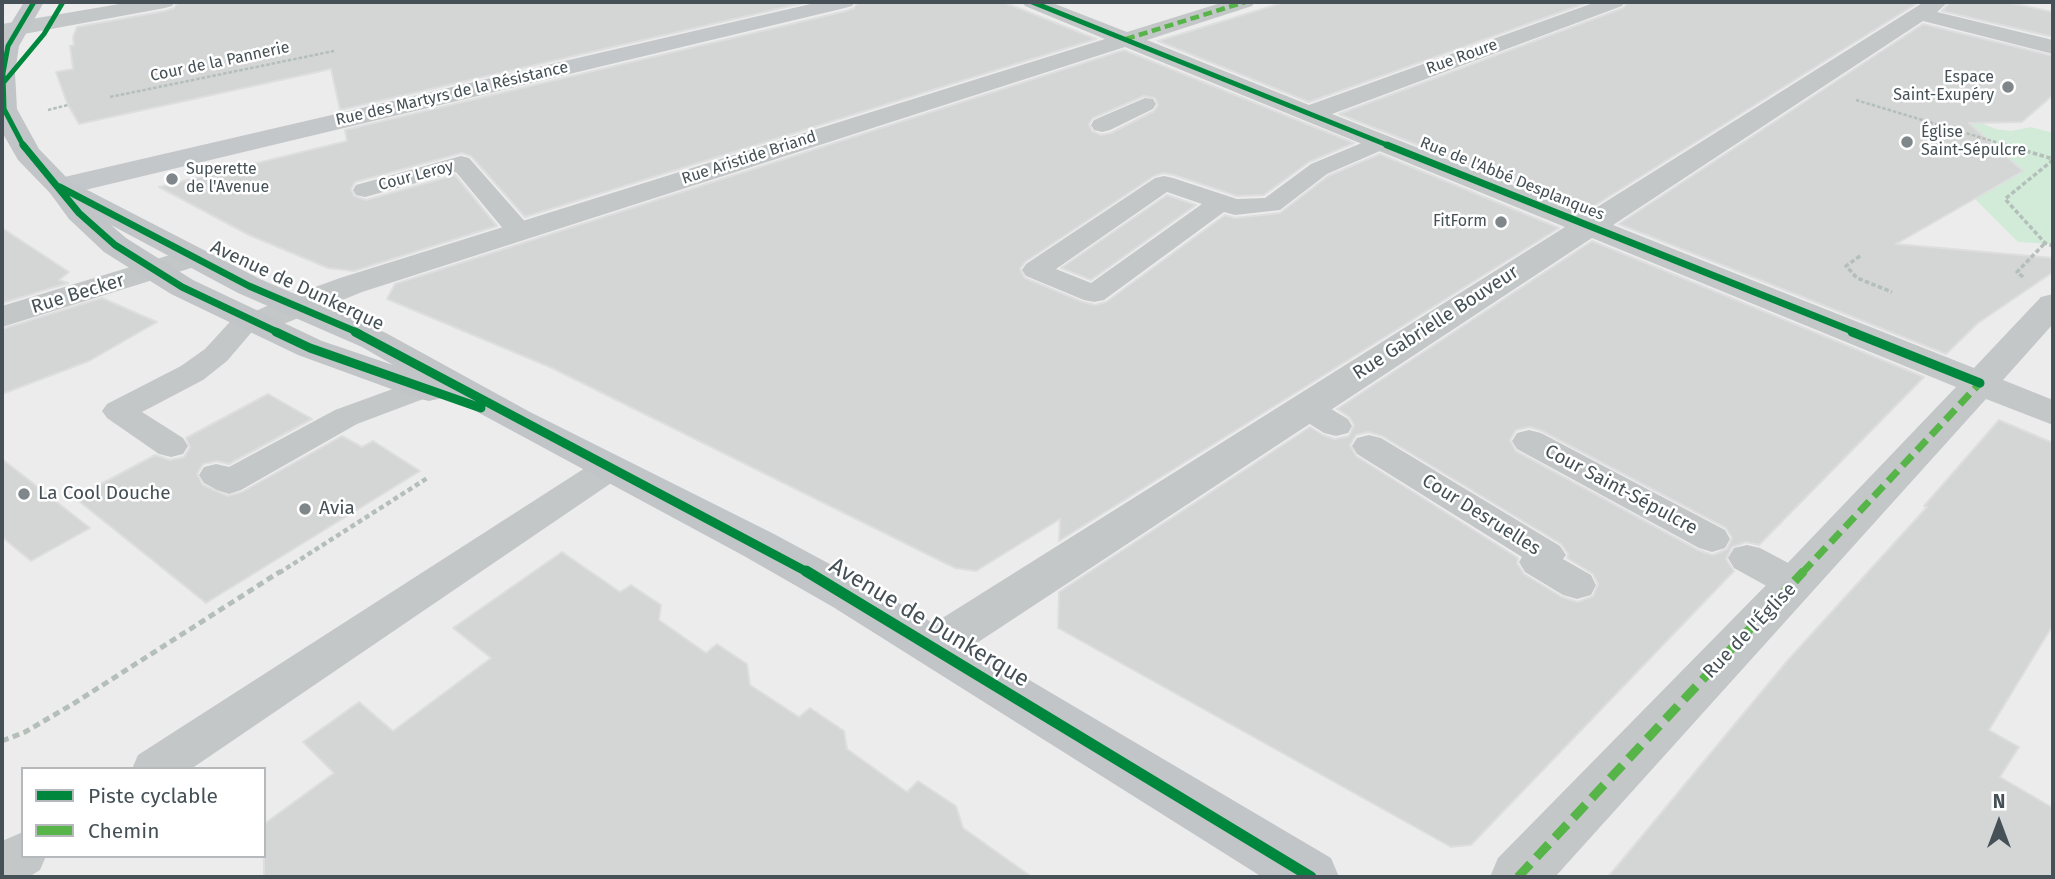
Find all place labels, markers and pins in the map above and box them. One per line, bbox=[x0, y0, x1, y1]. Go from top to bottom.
place label: Espace Saint-Exupéry bbox=[1893, 68, 1994, 106]
marker: Espace Saint-Exupéry bbox=[2000, 79, 2016, 95]
place label: Église Saint-Sépulcre bbox=[1921, 123, 2026, 161]
marker: Église Saint-Sépulcre bbox=[1899, 134, 1915, 150]
place label: Superette de l'Avenue bbox=[186, 160, 269, 198]
marker: Superette de l'Avenue bbox=[164, 171, 180, 187]
place label: FitForm bbox=[1433, 212, 1487, 232]
marker: FitForm bbox=[1493, 214, 1509, 230]
place label: La Cool Douche bbox=[38, 483, 171, 505]
marker: La Cool Douche bbox=[16, 486, 32, 502]
place label: Avia bbox=[319, 498, 355, 520]
marker: Avia bbox=[297, 501, 313, 517]

